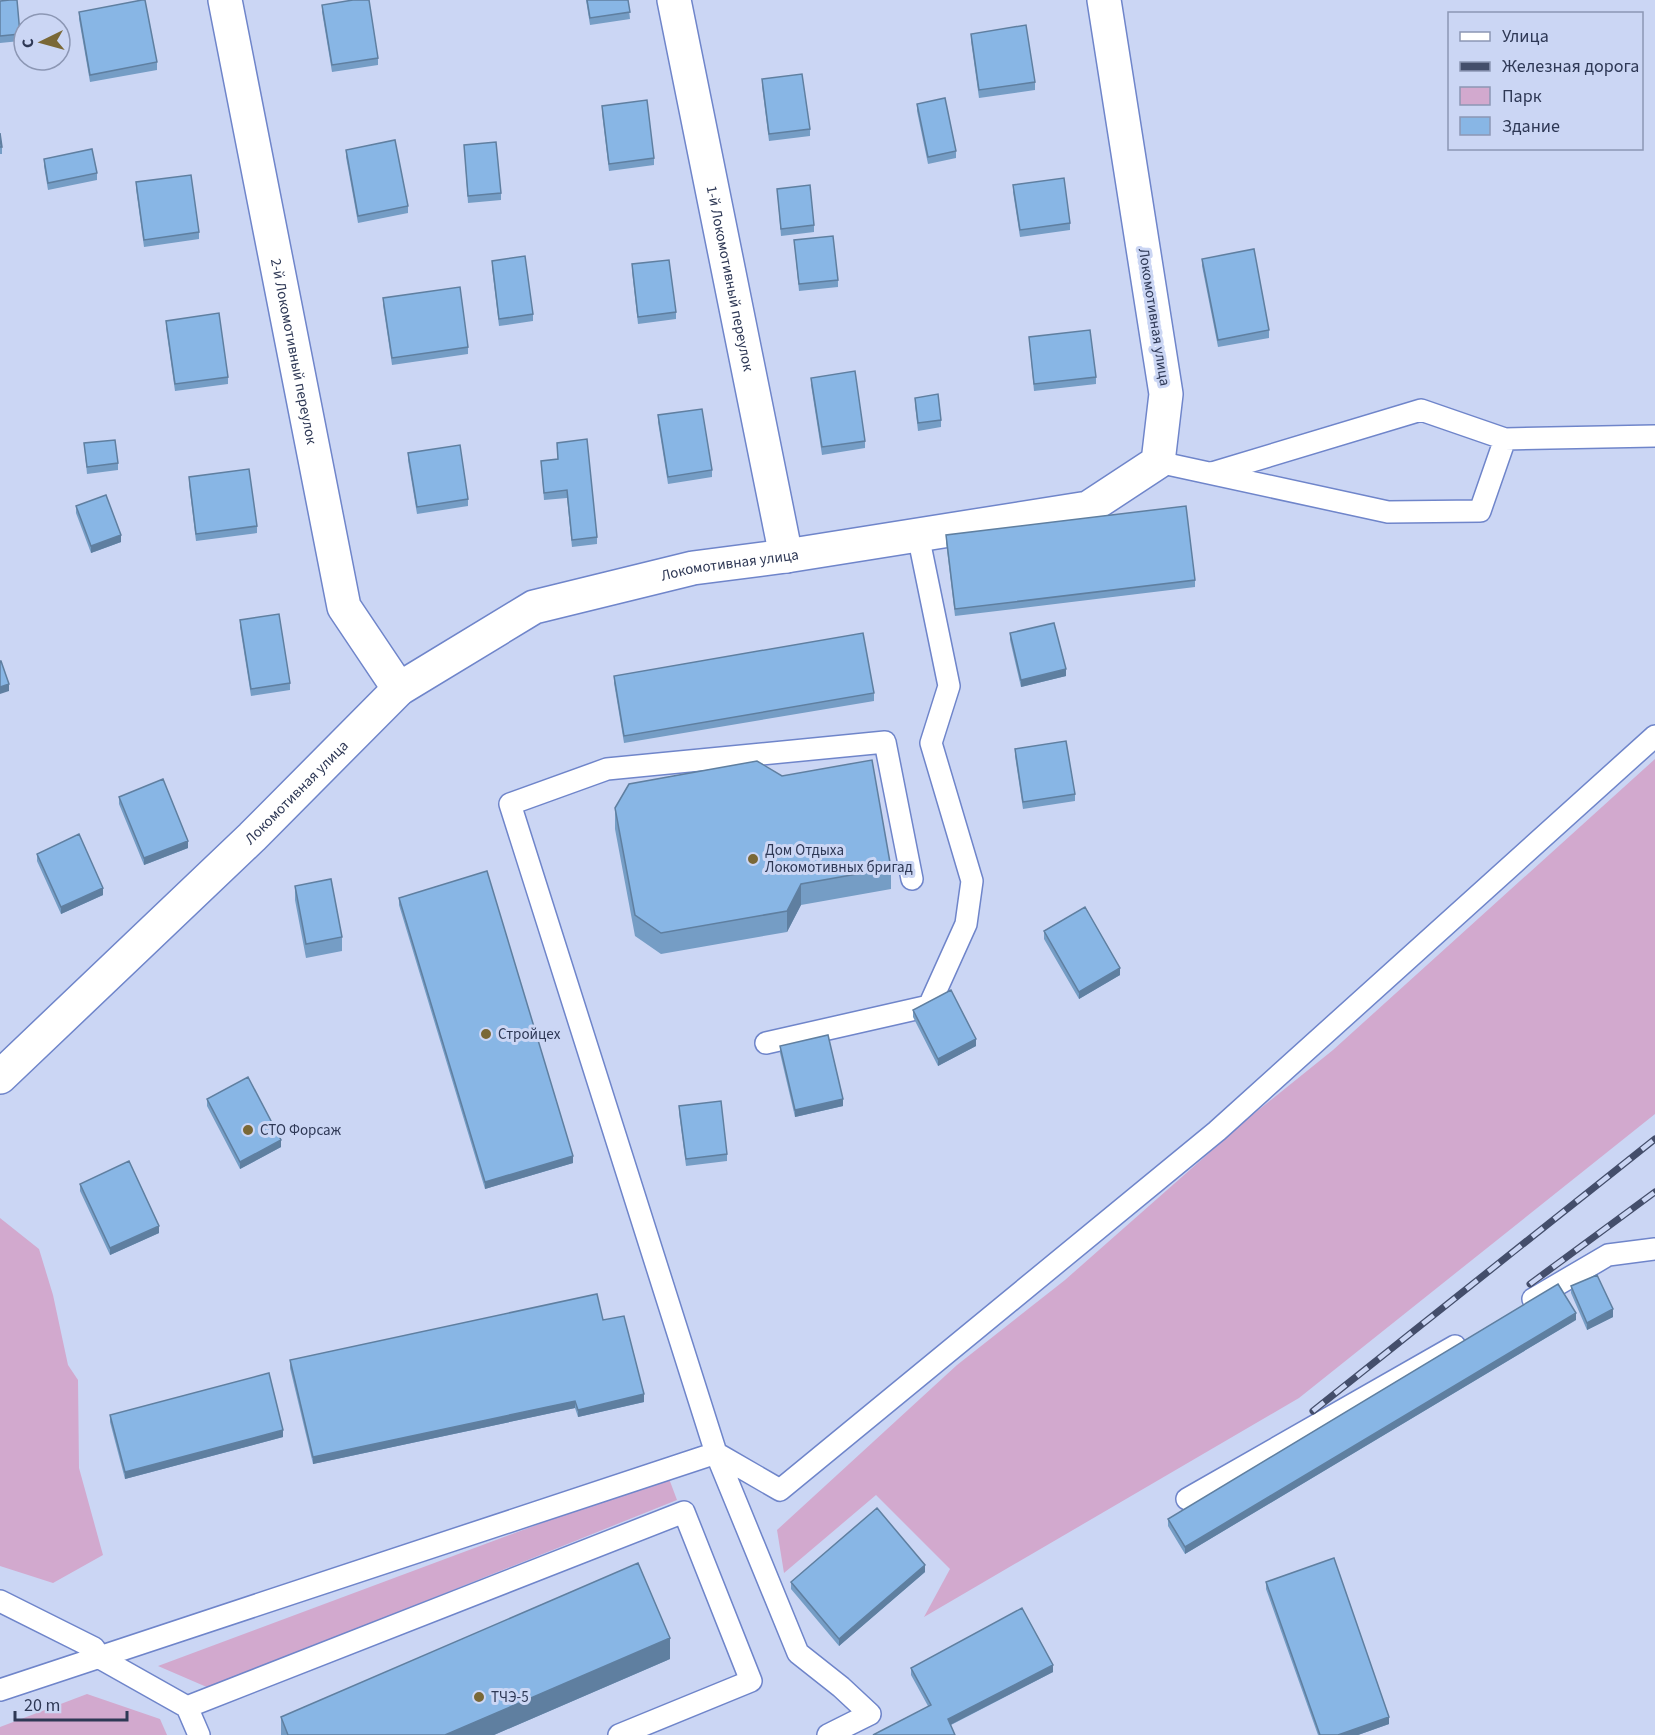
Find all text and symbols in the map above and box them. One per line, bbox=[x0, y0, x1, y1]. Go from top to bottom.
north arrow bbox=[12, 12, 72, 72]
legend bbox=[1448, 12, 1643, 150]
text: Улица bbox=[1502, 24, 1549, 49]
text: С bbox=[17, 38, 39, 49]
text: Железная дорога bbox=[1502, 54, 1639, 79]
text: Парк bbox=[1502, 84, 1542, 109]
text: Здание bbox=[1502, 114, 1560, 139]
street label: 1-й Локомотивный переулок bbox=[701, 184, 759, 374]
street label: Локомотивная улица bbox=[1133, 247, 1175, 387]
street label: 2-й Локомотивный переулок bbox=[265, 257, 322, 447]
street label: Локомотивная улица bbox=[658, 544, 800, 586]
street label: Локомотивная улица bbox=[240, 735, 353, 849]
place label: Дом Отдыха Локомотивных бригад bbox=[765, 840, 913, 878]
marker: Дом Отдыха Локомотивных бригад bbox=[746, 852, 760, 866]
place label: Стройцех bbox=[498, 1024, 561, 1045]
marker: Стройцех bbox=[479, 1027, 493, 1041]
place label: СТО Форсаж bbox=[260, 1120, 342, 1141]
marker: СТО Форсаж bbox=[241, 1123, 255, 1137]
scale bar bbox=[15, 1684, 128, 1722]
place label: ТЧЭ-5 bbox=[491, 1687, 529, 1708]
marker: ТЧЭ-5 bbox=[472, 1690, 486, 1704]
text: 20 m bbox=[24, 1693, 60, 1718]

